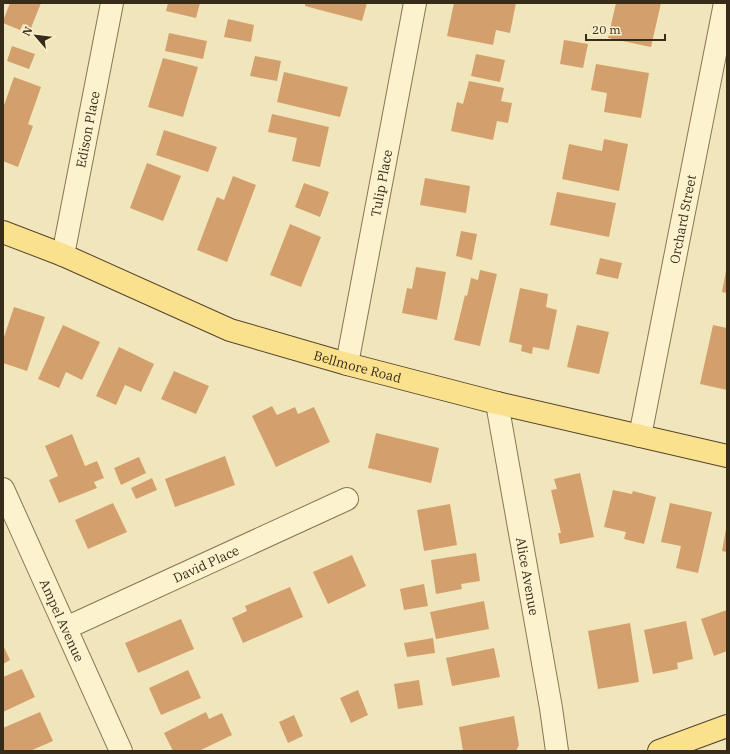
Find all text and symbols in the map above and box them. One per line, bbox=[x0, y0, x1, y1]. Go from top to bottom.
north arrow bbox=[16, 16, 56, 56]
scale bar bbox=[586, 16, 665, 42]
text: 20 m bbox=[592, 22, 621, 37]
text: N bbox=[19, 24, 36, 38]
street label: Edison Place bbox=[72, 90, 104, 169]
street label: Tulip Place bbox=[367, 148, 396, 218]
street label: Orchard Street bbox=[666, 173, 700, 265]
street label: Bellmore Road bbox=[312, 347, 403, 387]
street label: Alice Avenue bbox=[512, 536, 542, 617]
street label: David Place bbox=[170, 542, 242, 587]
street label: Ampel Avenue bbox=[36, 576, 88, 665]

